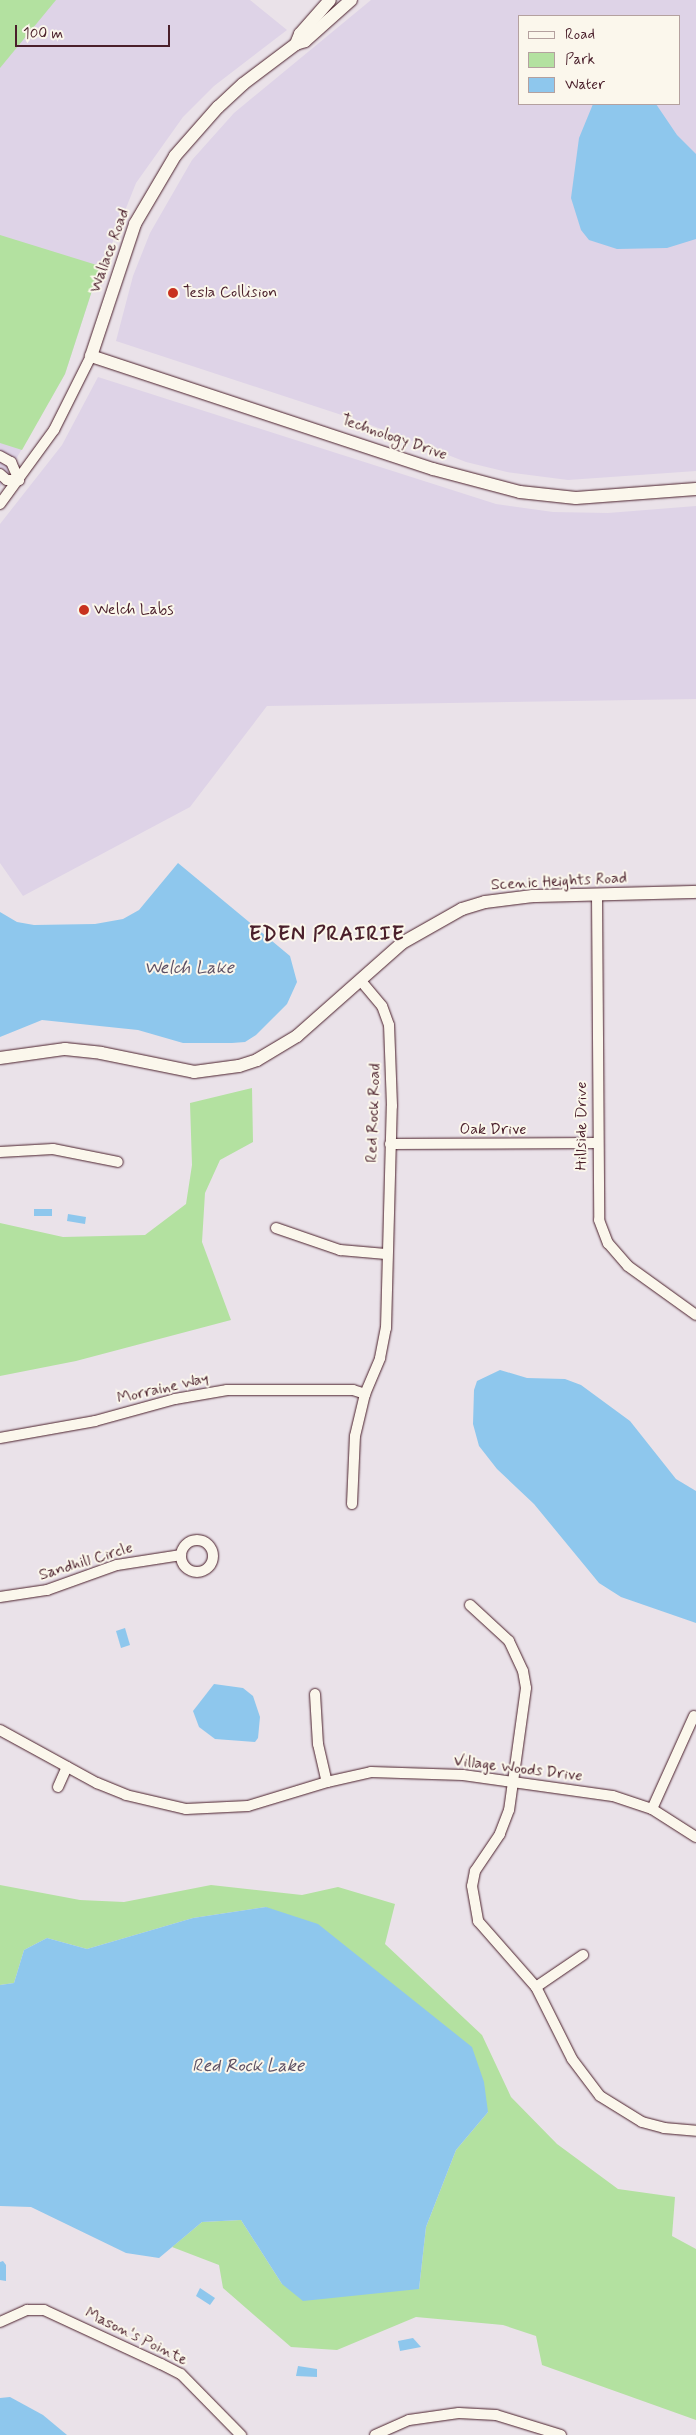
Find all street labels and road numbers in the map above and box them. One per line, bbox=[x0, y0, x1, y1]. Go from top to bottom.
street label: Wallace Road bbox=[86, 206, 134, 296]
street label: Technology Drive bbox=[339, 411, 449, 465]
street label: Scenic Heights Road bbox=[490, 869, 628, 895]
street label: Red Rock Road bbox=[363, 1064, 385, 1162]
street label: Hillside Drive bbox=[572, 1082, 592, 1170]
street label: Oak Drive bbox=[460, 1120, 526, 1140]
street label: Morraine Way bbox=[114, 1369, 212, 1409]
street label: Sandhill Circle bbox=[37, 1539, 135, 1585]
street label: Village Woods Drive bbox=[453, 1752, 583, 1786]
street label: Mason's Pointe bbox=[85, 2305, 187, 2369]

